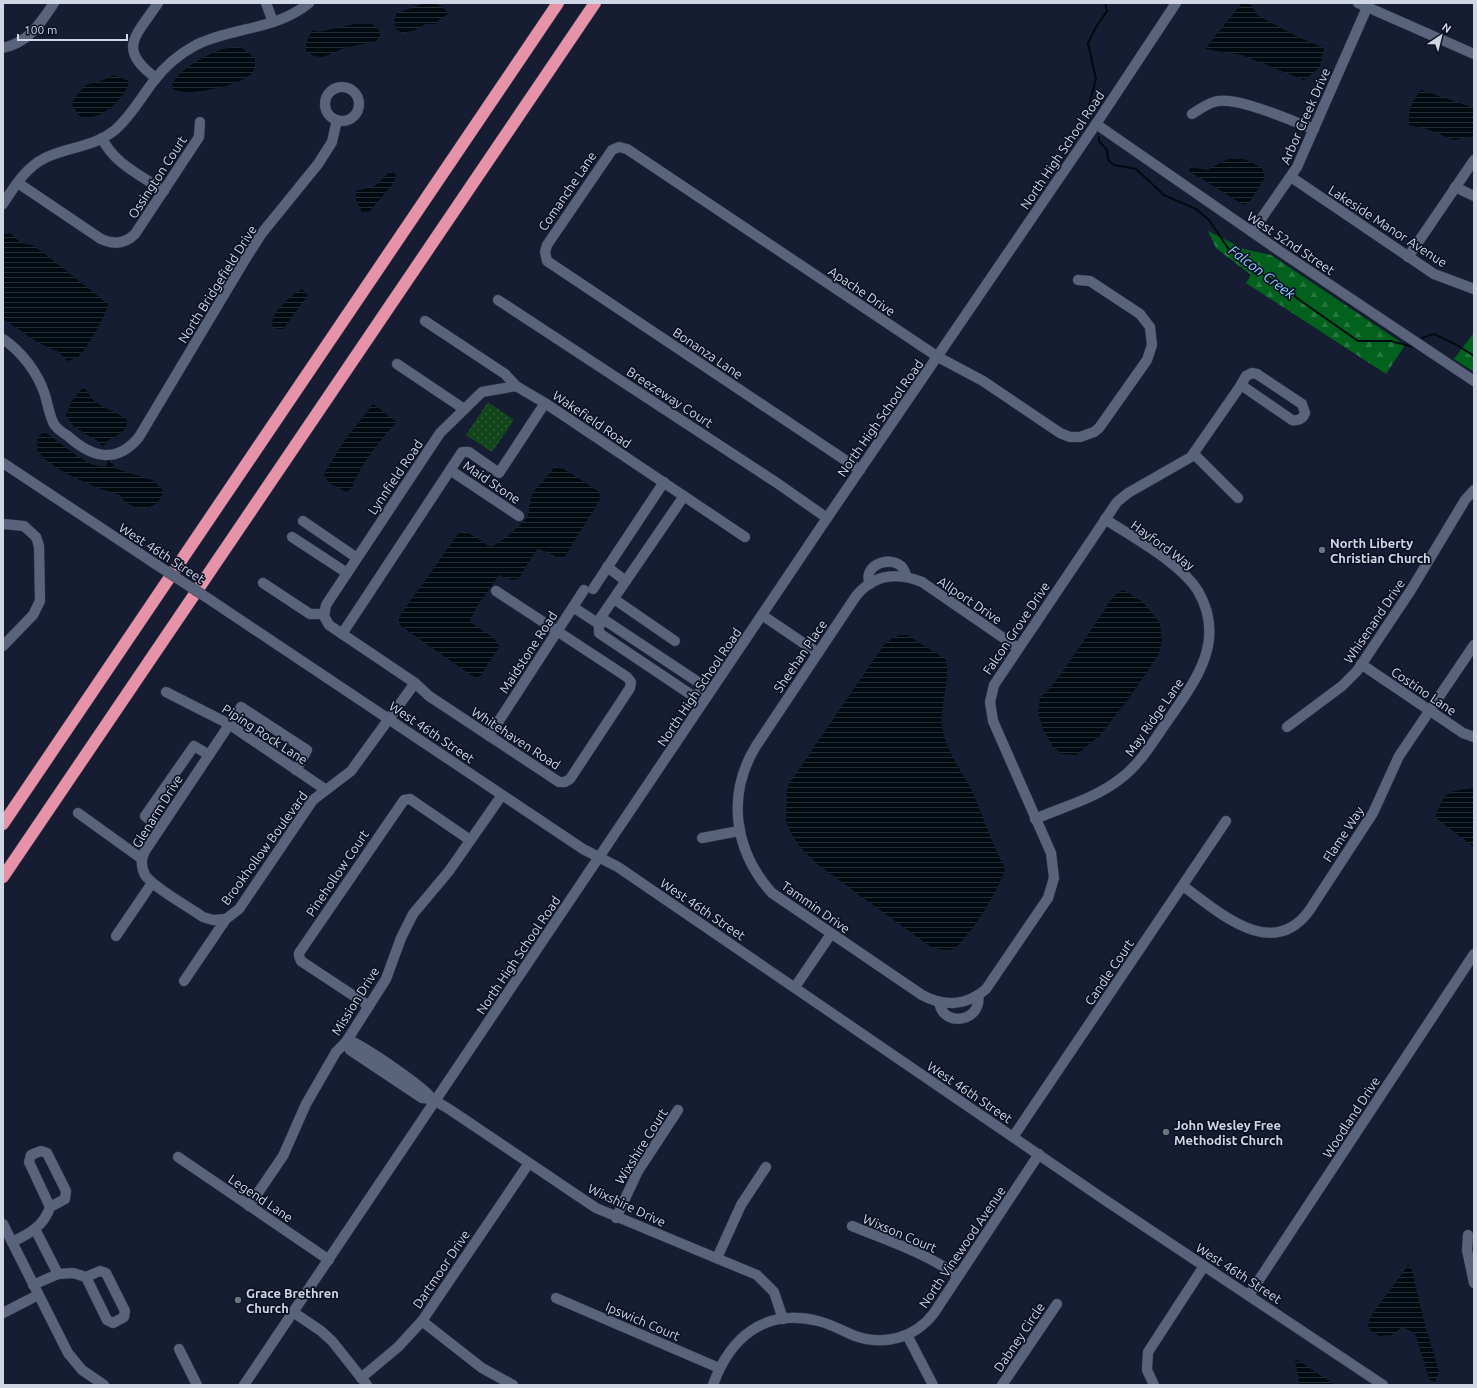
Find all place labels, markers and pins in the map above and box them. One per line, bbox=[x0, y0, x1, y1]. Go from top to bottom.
place label: North Liberty Christian Church bbox=[1330, 536, 1431, 565]
marker: North Liberty Christian Church bbox=[1317, 545, 1327, 555]
place label: John Wesley Free Methodist Church bbox=[1174, 1118, 1283, 1147]
marker: John Wesley Free Methodist Church bbox=[1161, 1127, 1171, 1137]
place label: Grace Brethren Church bbox=[246, 1286, 339, 1315]
marker: Grace Brethren Church bbox=[233, 1295, 243, 1305]

